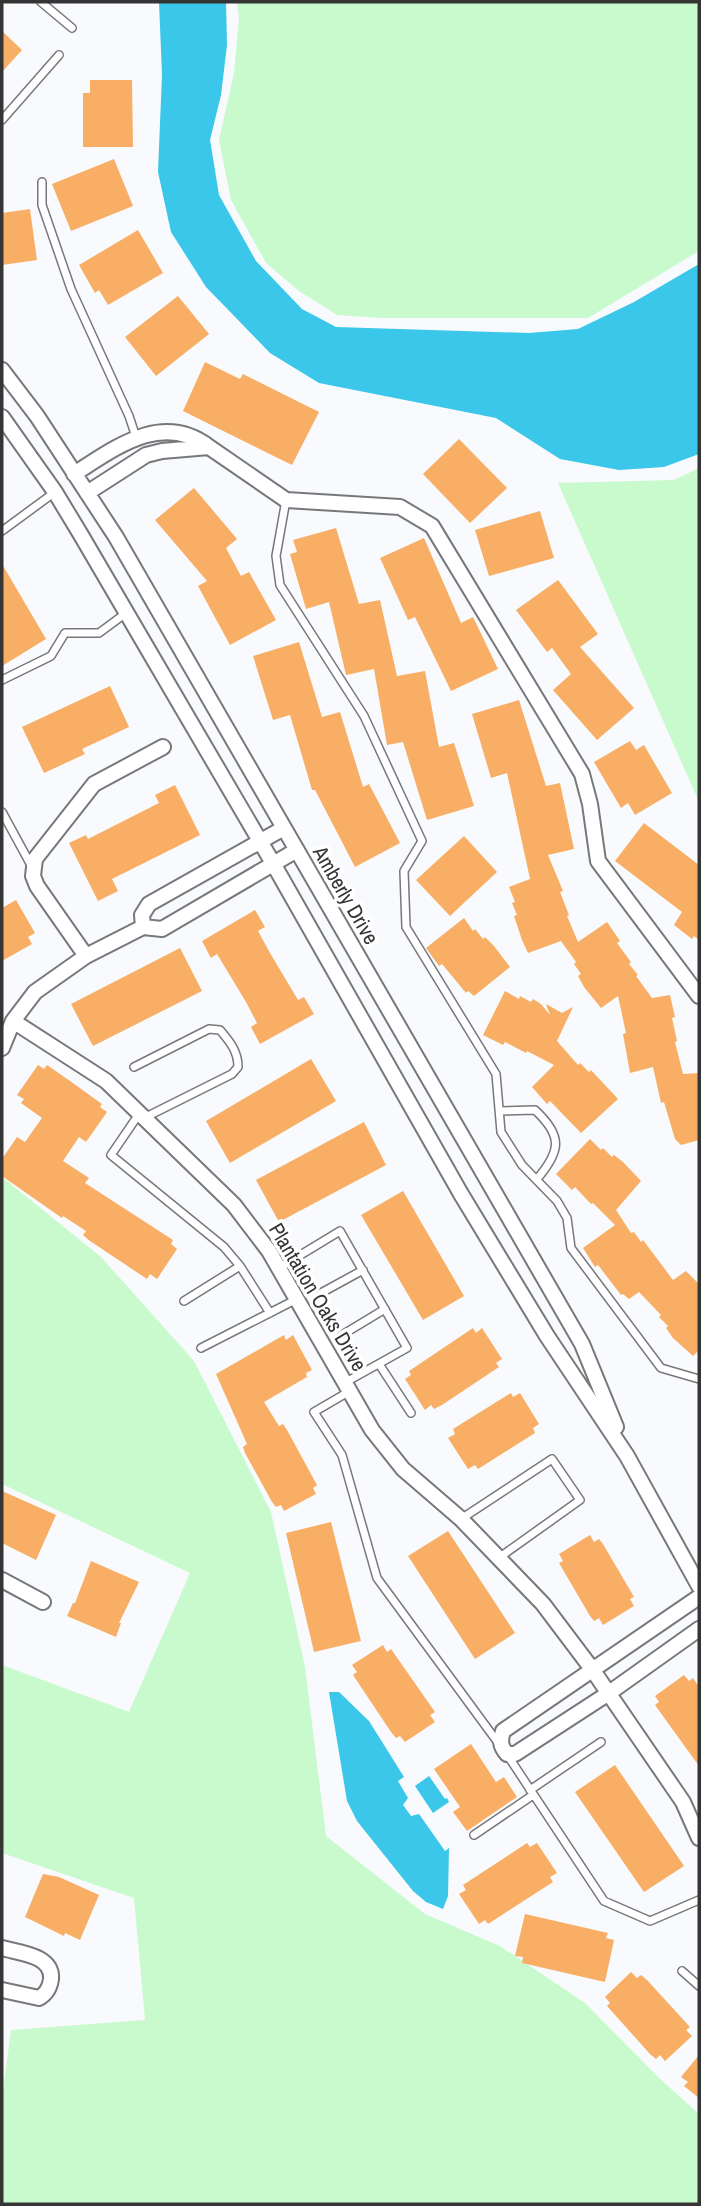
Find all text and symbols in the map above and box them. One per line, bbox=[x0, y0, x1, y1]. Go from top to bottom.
street label: Amberly Drive bbox=[306, 840, 386, 949]
street label: Plantation Oaks Drive bbox=[262, 1217, 374, 1377]

